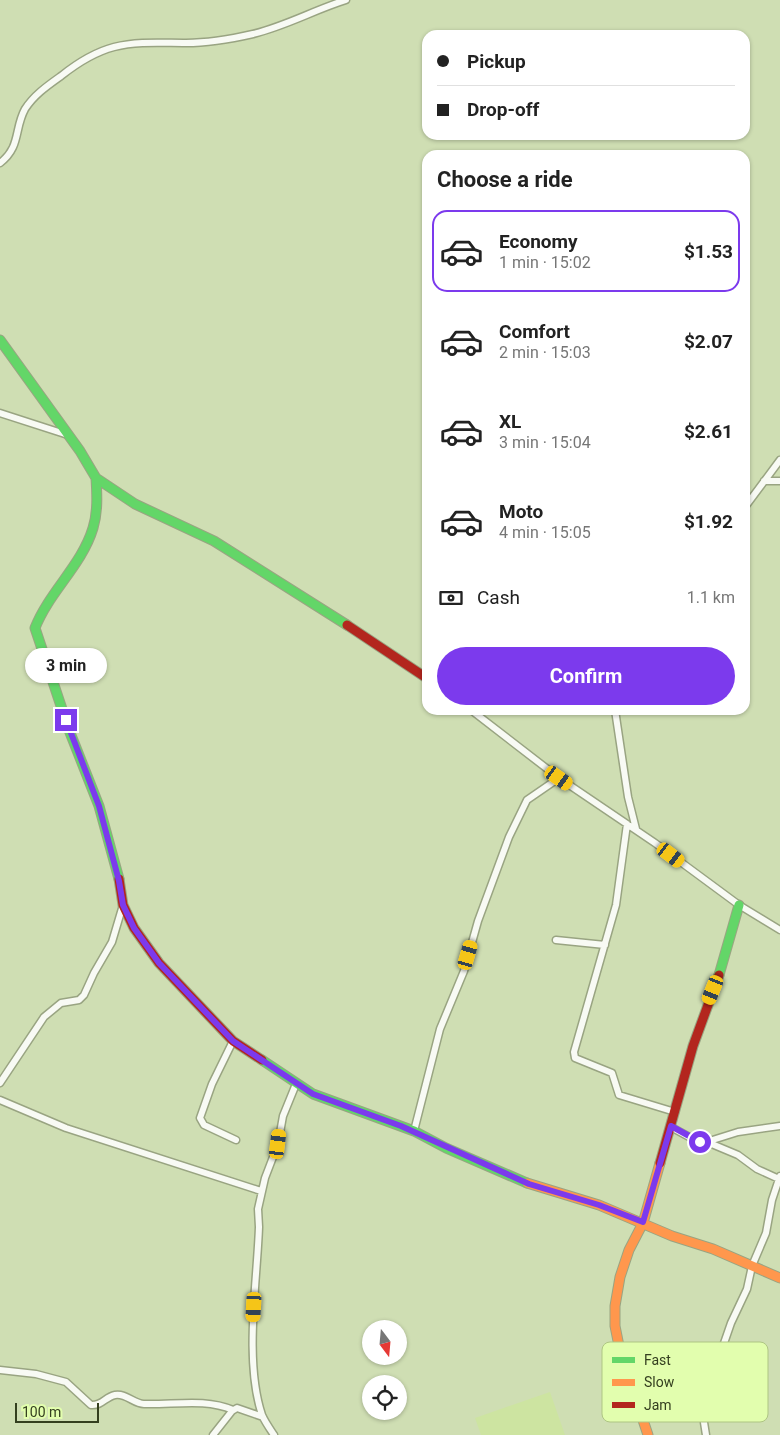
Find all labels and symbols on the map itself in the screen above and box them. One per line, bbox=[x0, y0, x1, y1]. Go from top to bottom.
callout: 3 min bbox=[25, 648, 107, 682]
route end bbox=[55, 709, 77, 731]
car bbox=[542, 763, 575, 793]
car bbox=[654, 840, 687, 870]
car bbox=[456, 939, 479, 971]
car bbox=[700, 973, 725, 1007]
car bbox=[268, 1128, 287, 1160]
route start bbox=[689, 1131, 711, 1153]
car bbox=[245, 1292, 262, 1322]
north arrow bbox=[362, 1320, 408, 1365]
legend bbox=[602, 1342, 768, 1422]
text: Fast bbox=[644, 1352, 671, 1368]
text: Slow bbox=[644, 1374, 675, 1390]
text: Jam bbox=[644, 1397, 672, 1413]
scale bar bbox=[15, 1400, 99, 1423]

